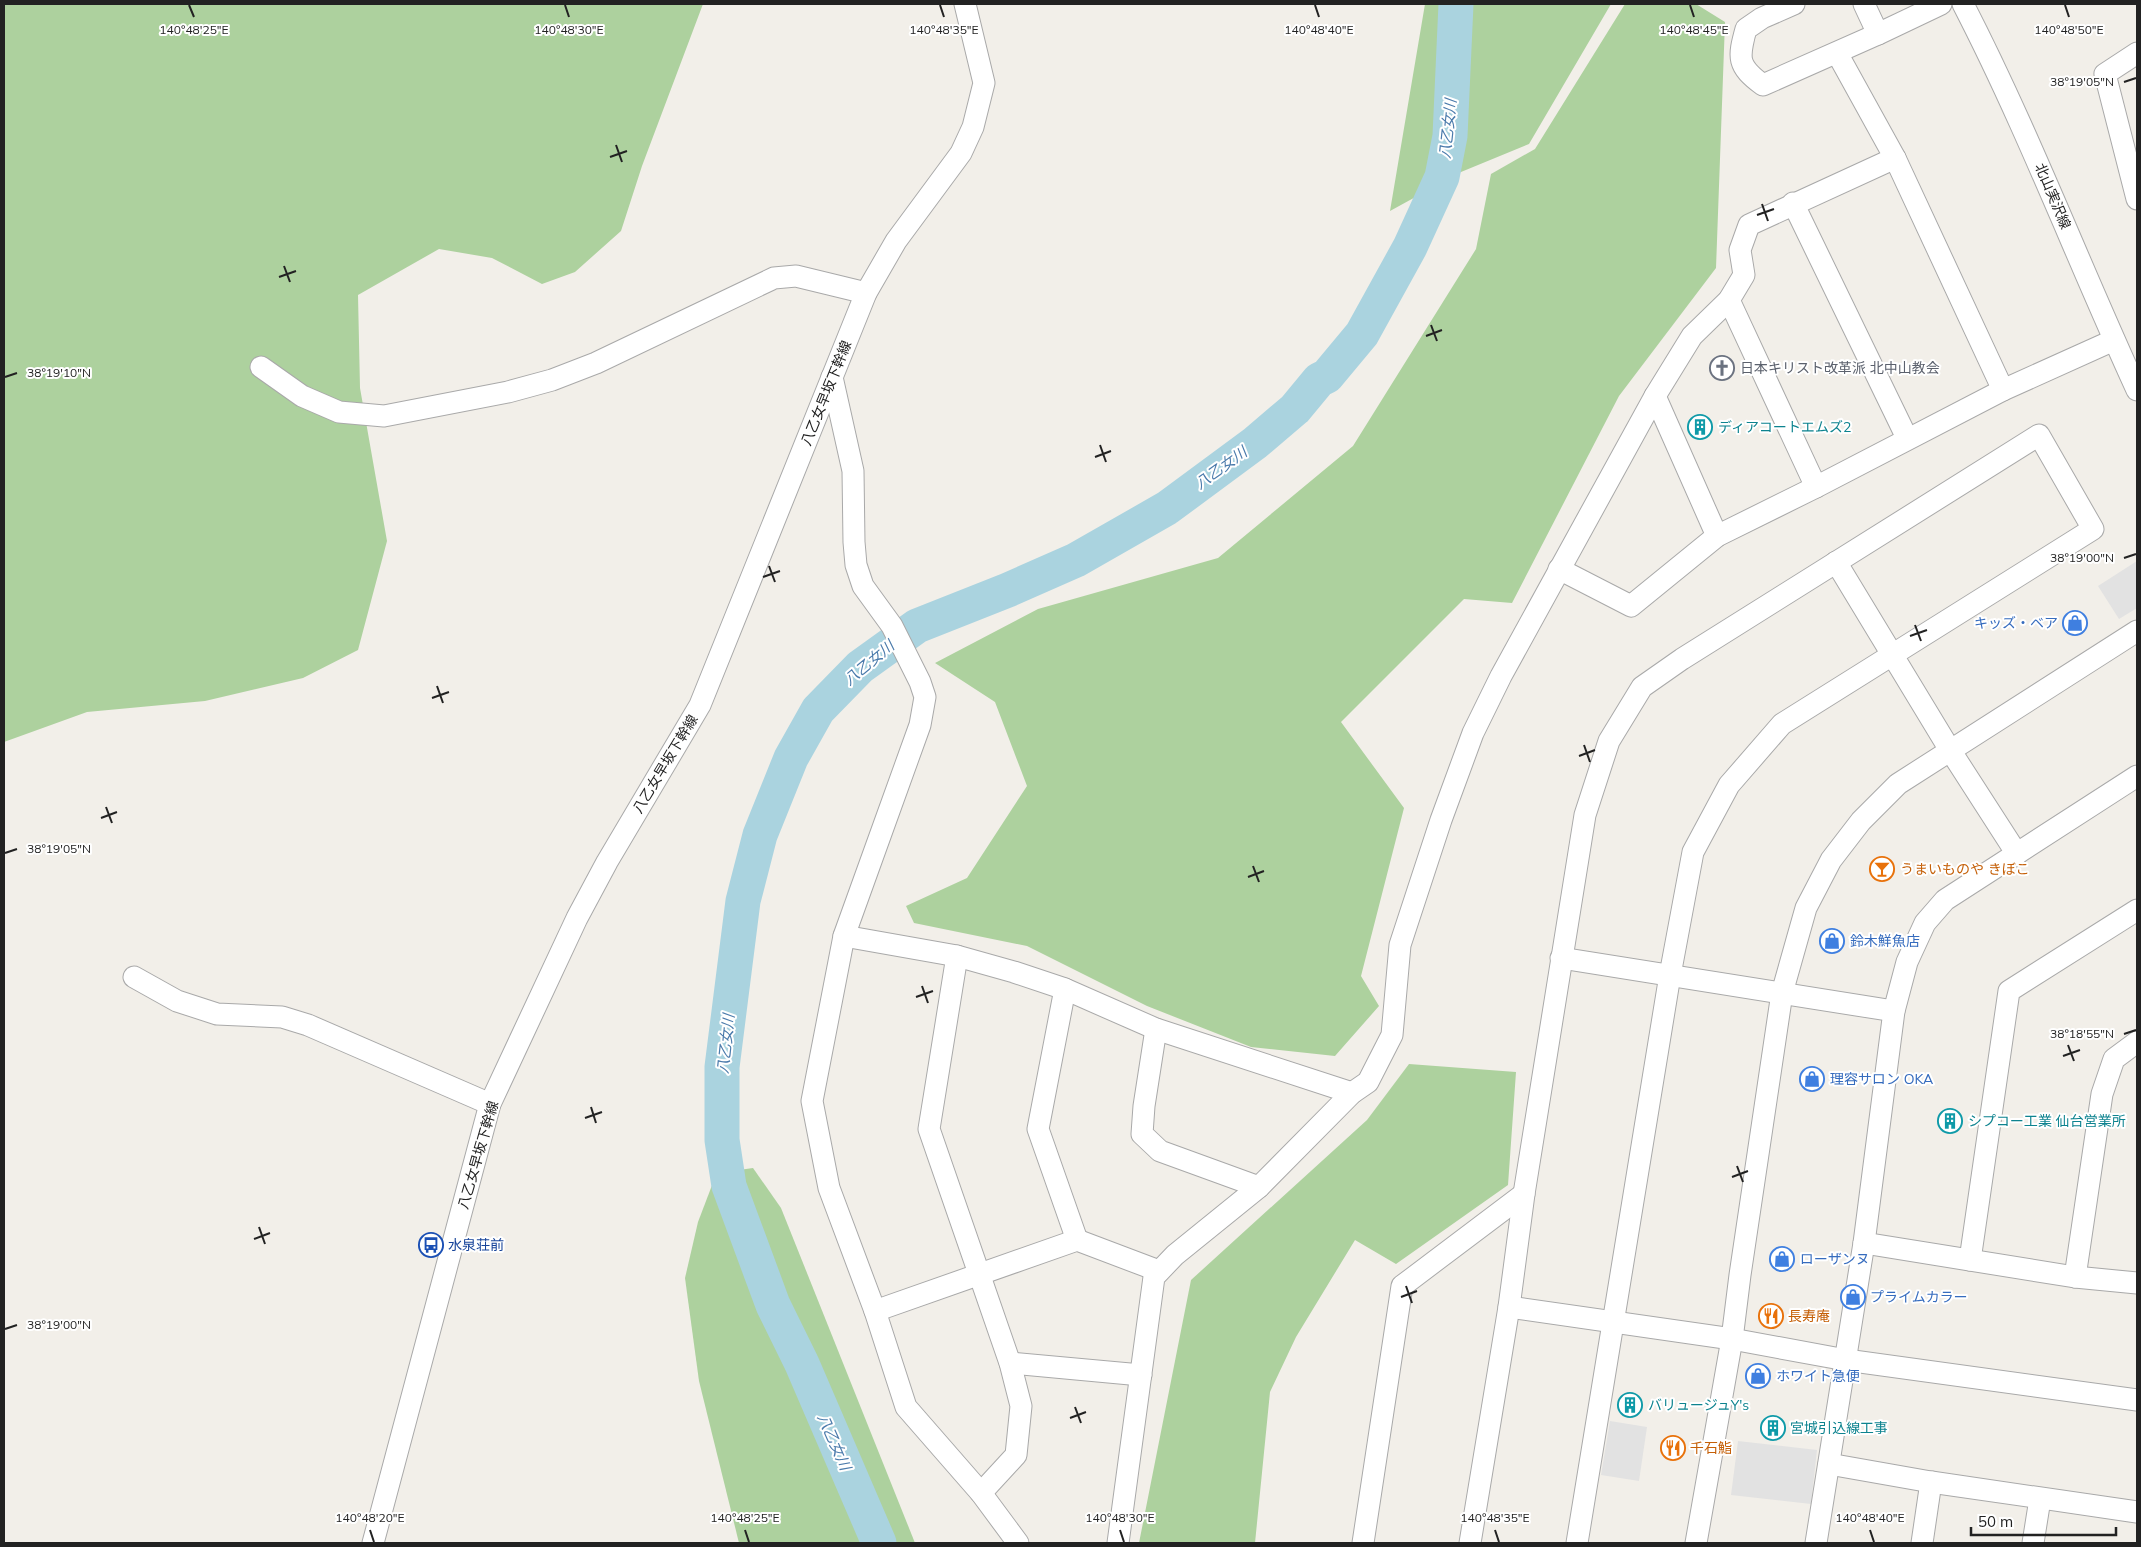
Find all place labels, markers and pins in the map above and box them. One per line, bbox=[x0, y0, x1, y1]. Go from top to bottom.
church icon: 日本キリスト改革派 北中山教会 bbox=[1709, 355, 1735, 381]
place label: 日本キリスト改革派 北中山教会 bbox=[1740, 359, 1940, 377]
building icon: ディアコートエムズ2 bbox=[1687, 414, 1713, 440]
place label: ディアコートエムズ2 bbox=[1718, 418, 1851, 436]
shop icon: キッズ・ベア bbox=[2062, 610, 2088, 636]
place label: キッズ・ベア bbox=[1974, 614, 2058, 632]
bar icon: うまいものや きぼこ bbox=[1869, 856, 1895, 882]
place label: うまいものや きぼこ bbox=[1900, 860, 2030, 878]
shop icon: 鈴木鮮魚店 bbox=[1819, 928, 1845, 954]
place label: 鈴木鮮魚店 bbox=[1850, 932, 1920, 950]
shop icon: 理容サロン OKA bbox=[1799, 1066, 1825, 1092]
place label: 理容サロン OKA bbox=[1830, 1070, 1934, 1088]
building icon: シプコー工業 仙台営業所 bbox=[1937, 1108, 1963, 1134]
place label: シプコー工業 仙台営業所 bbox=[1968, 1112, 2126, 1130]
bus stop icon: 水泉荘前 bbox=[418, 1232, 444, 1258]
place label: 水泉荘前 bbox=[448, 1236, 504, 1254]
shop icon: ローザンヌ bbox=[1769, 1246, 1795, 1272]
place label: ローザンヌ bbox=[1800, 1250, 1870, 1268]
shop icon: プライムカラー bbox=[1840, 1284, 1866, 1310]
place label: プライムカラー bbox=[1870, 1288, 1968, 1306]
restaurant icon: 長寿庵 bbox=[1758, 1303, 1784, 1329]
place label: 長寿庵 bbox=[1788, 1307, 1830, 1325]
shop icon: ホワイト急便 bbox=[1745, 1363, 1771, 1389]
place label: ホワイト急便 bbox=[1776, 1367, 1860, 1385]
building icon: バリュージュY's bbox=[1617, 1392, 1643, 1418]
place label: バリュージュY's bbox=[1648, 1396, 1749, 1414]
building icon: 宮城引込線工事 bbox=[1760, 1415, 1786, 1441]
place label: 宮城引込線工事 bbox=[1790, 1419, 1888, 1437]
restaurant icon: 千石鮨 bbox=[1660, 1435, 1686, 1461]
place label: 千石鮨 bbox=[1690, 1439, 1732, 1457]

